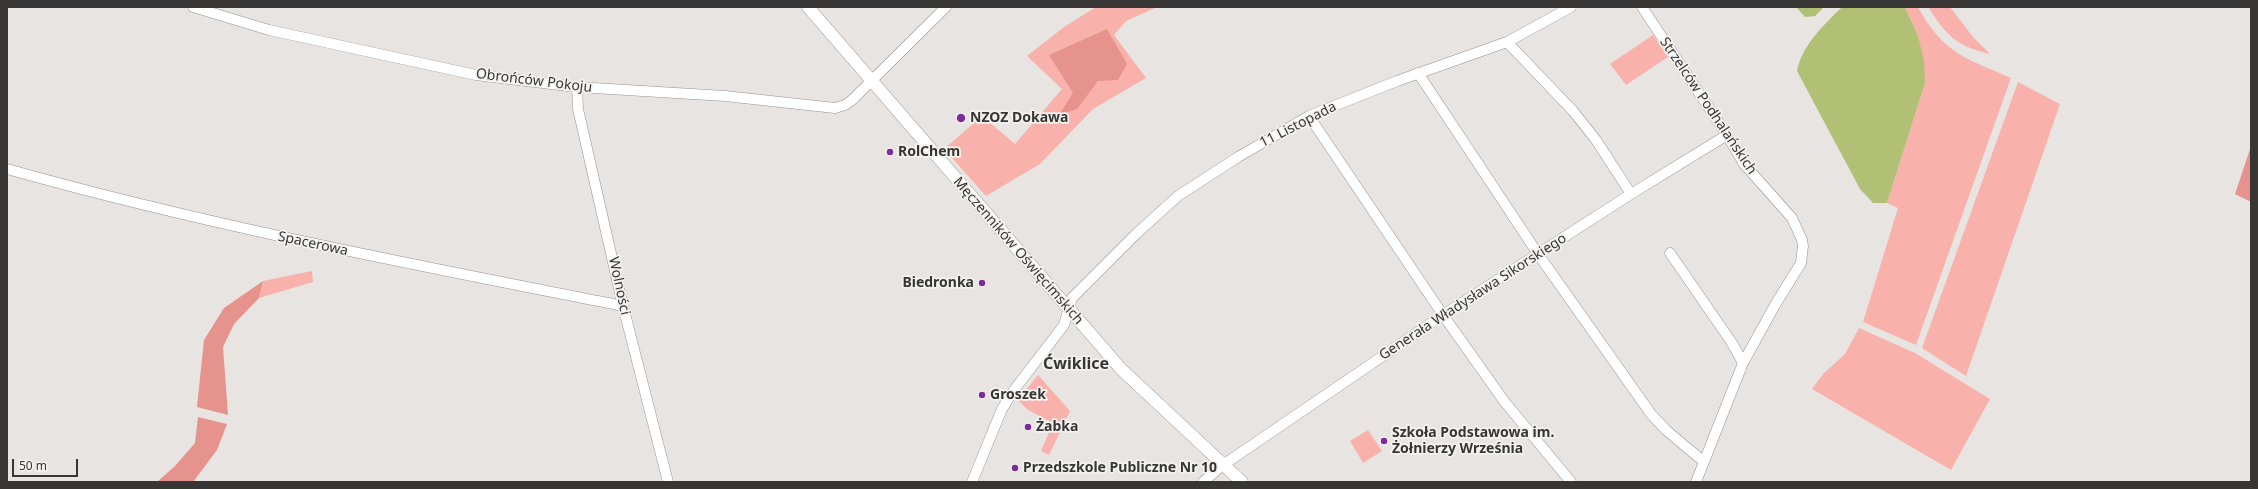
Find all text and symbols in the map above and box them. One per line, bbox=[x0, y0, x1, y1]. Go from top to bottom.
street label: Strzelców Podhalańskich bbox=[1656, 34, 1760, 178]
street label: Obrońców Pokoju bbox=[475, 66, 593, 96]
street label: 11 Listopada bbox=[1257, 99, 1339, 151]
place label: NZOZ Dokawa bbox=[970, 110, 1068, 126]
marker: NZOZ Dokawa bbox=[955, 112, 967, 124]
place label: RolChem bbox=[898, 144, 960, 160]
marker: RolChem bbox=[885, 147, 895, 157]
street label: Męczenników Oświęcimskich bbox=[949, 174, 1087, 328]
street label: Spacerowa bbox=[276, 228, 350, 260]
street label: Generała Władysława Sikorskiego bbox=[1376, 230, 1570, 364]
street label: Wolności bbox=[605, 255, 633, 317]
place label: Biedronka bbox=[902, 275, 974, 291]
marker: Biedronka bbox=[977, 278, 987, 288]
district label: Ćwiklice bbox=[1043, 354, 1109, 374]
place label: Groszek bbox=[990, 387, 1046, 403]
marker: Groszek bbox=[977, 390, 987, 400]
place label: Żabka bbox=[1036, 419, 1078, 435]
marker: Żabka bbox=[1023, 422, 1033, 432]
place label: Szkoła Podstawowa im. Żołnierzy Września bbox=[1392, 425, 1554, 458]
marker: Szkoła Podstawowa im. Żołnierzy Września bbox=[1379, 436, 1389, 446]
scale bar bbox=[14, 451, 80, 477]
text: 50 m bbox=[19, 457, 47, 474]
place label: Przedszkole Publiczne Nr 10 bbox=[1023, 460, 1217, 476]
marker: Przedszkole Publiczne Nr 10 bbox=[1010, 463, 1020, 473]

